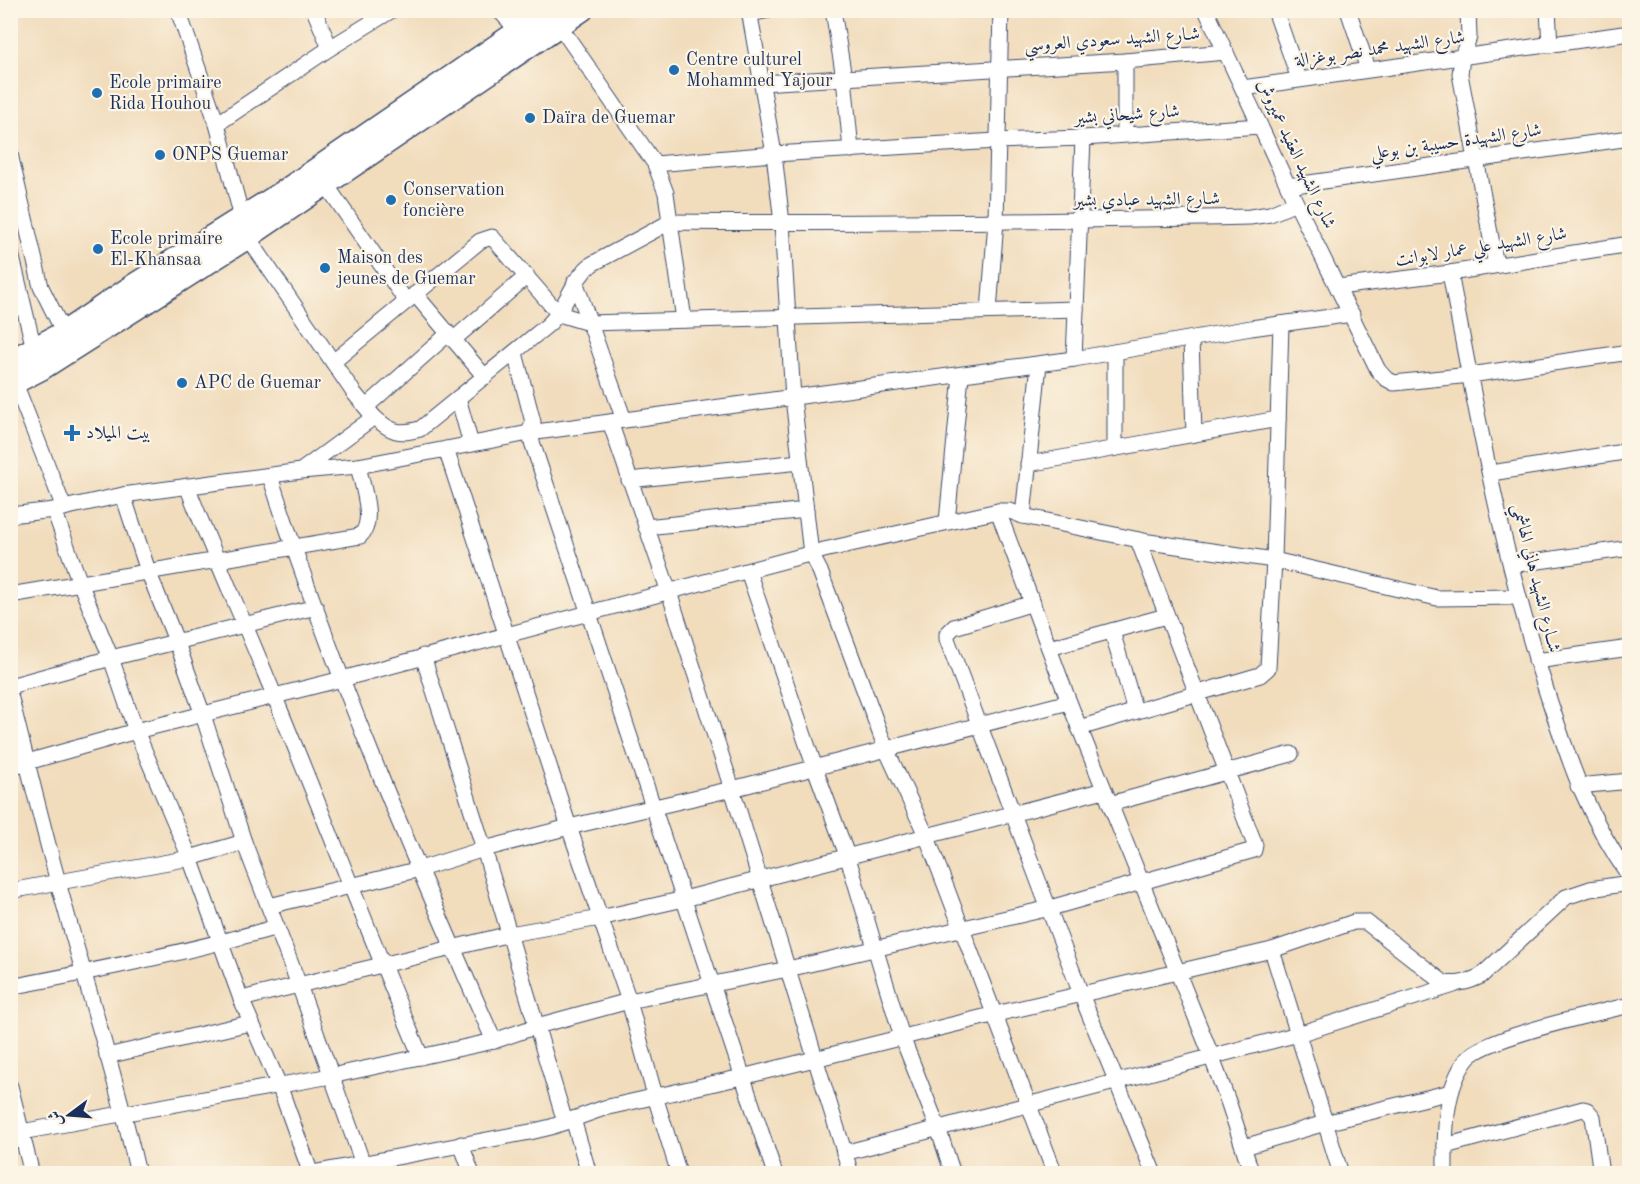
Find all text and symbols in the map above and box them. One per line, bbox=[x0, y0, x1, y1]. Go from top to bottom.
street label: شـارع الشهيد سعودي العروسي bbox=[1024, 25, 1201, 62]
street label: شارع الشهيد محمد نصر بوغزالة bbox=[1293, 28, 1467, 75]
place label: Centre culturel Mohammed Yajour bbox=[686, 51, 833, 90]
marker: Centre culturel Mohammed Yajour bbox=[667, 63, 681, 77]
place label: Ecole primaire Rida Houhou bbox=[109, 74, 222, 113]
street label: شارع الشهيد العقيد عميروش bbox=[1249, 77, 1338, 234]
marker: Ecole primaire Rida Houhou bbox=[90, 86, 104, 100]
street label: شارع شيحاني بشير bbox=[1072, 102, 1181, 133]
place label: Daïra de Guemar bbox=[542, 109, 676, 127]
marker: Daïra de Guemar bbox=[523, 111, 537, 125]
street label: شارع الشهيدة حسيبة بن بوعلي bbox=[1369, 121, 1544, 170]
place label: ONPS Guemar bbox=[172, 146, 289, 164]
marker: ONPS Guemar bbox=[153, 148, 167, 162]
place label: Conservation foncière bbox=[403, 181, 505, 220]
street label: شـارع الشهيد عبادي بشير bbox=[1072, 190, 1220, 215]
marker: Conservation foncière bbox=[384, 193, 398, 207]
street label: شارع الشهيد علي عمار لابوانت bbox=[1394, 225, 1569, 276]
place label: Ecole primaire El-Khansaa bbox=[110, 230, 223, 269]
marker: Ecole primaire El-Khansaa bbox=[91, 242, 105, 256]
place label: Maison des jeunes de Guemar bbox=[336, 249, 476, 288]
marker: Maison des jeunes de Guemar bbox=[318, 261, 332, 275]
place label: APC de Guemar bbox=[194, 374, 322, 392]
marker: APC de Guemar bbox=[175, 376, 189, 390]
marker: بيت الميلاد bbox=[63, 424, 81, 442]
place label: بيت الميلاد bbox=[86, 424, 151, 443]
street label: شــارع الشهيد هاني الهاشمي bbox=[1502, 502, 1563, 656]
north arrow bbox=[39, 1085, 99, 1145]
text: ش bbox=[47, 1109, 66, 1128]

